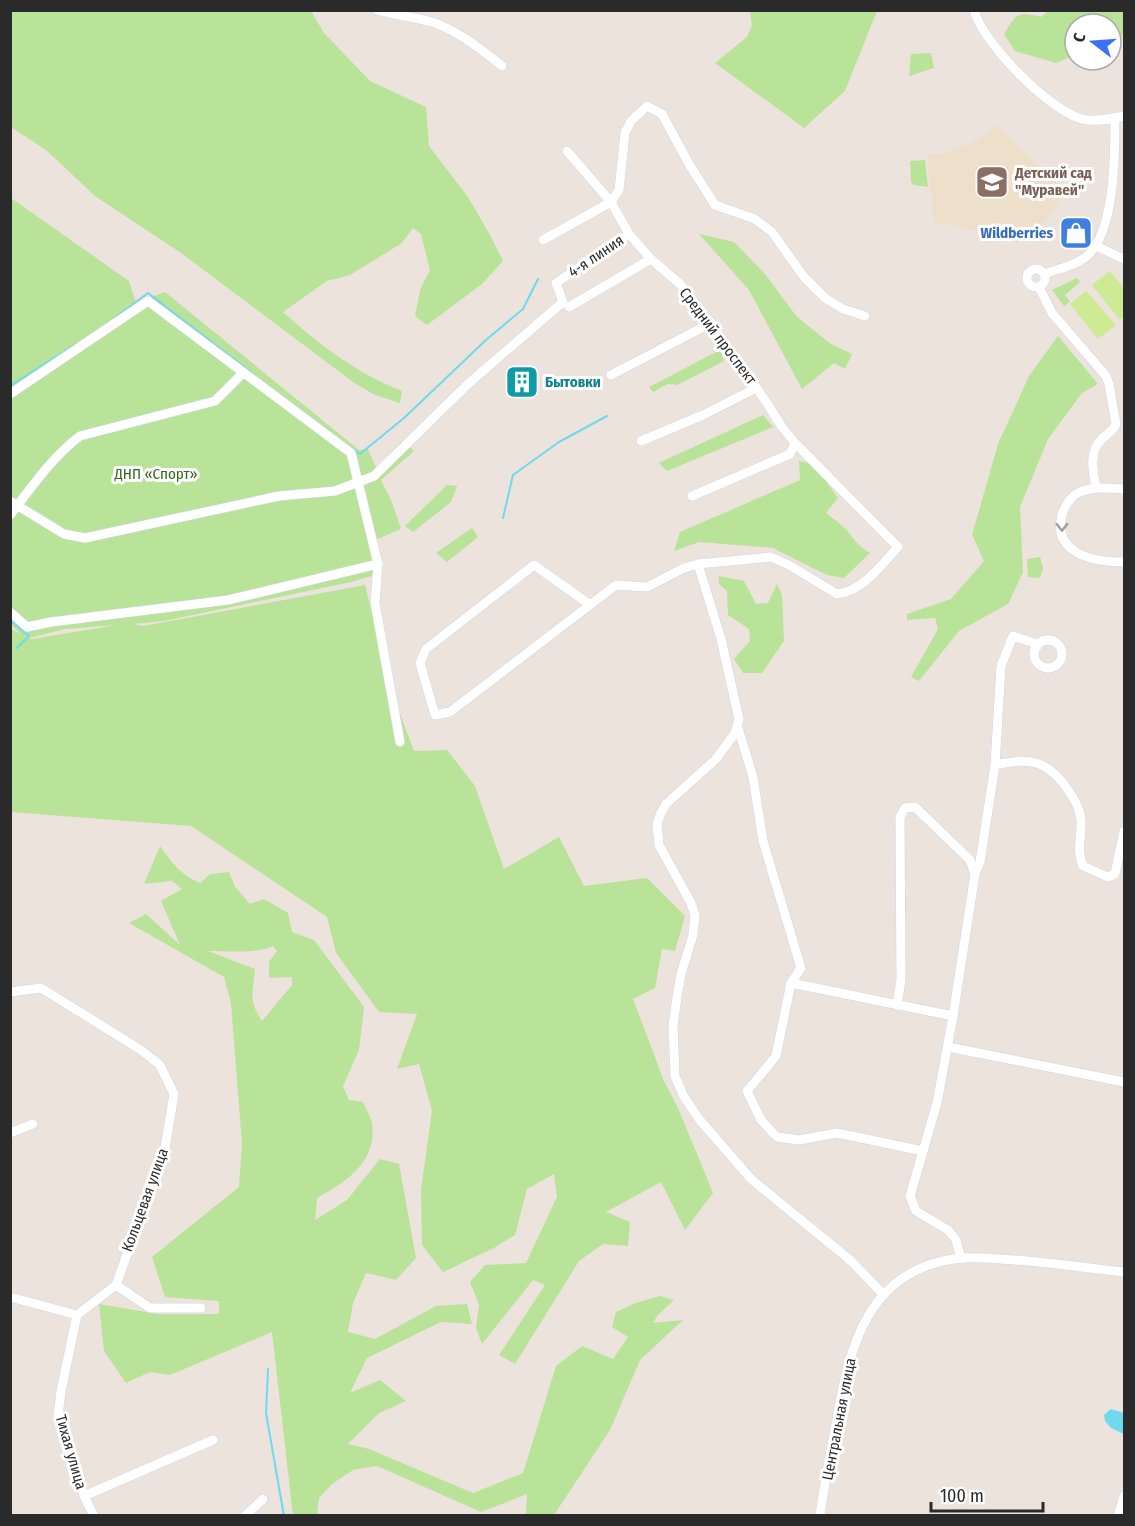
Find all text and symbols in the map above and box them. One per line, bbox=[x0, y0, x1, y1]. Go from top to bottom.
north arrow bbox=[1063, 12, 1123, 72]
text: С bbox=[1069, 30, 1090, 45]
school or university icon: Детский сад "Муравей" bbox=[974, 164, 1010, 200]
place label: Детский сад "Муравей" bbox=[1014, 164, 1092, 199]
shop icon: Wildberries bbox=[1058, 215, 1094, 251]
place label: Wildberries bbox=[981, 224, 1053, 242]
street label: 4-я линия bbox=[565, 231, 627, 281]
street label: Средний проспект bbox=[676, 284, 761, 389]
building icon: Бытовки bbox=[504, 364, 540, 400]
place label: Бытовки bbox=[545, 373, 601, 391]
park label: ДНП «Спорт» bbox=[113, 465, 198, 483]
one-way arrow bbox=[1056, 522, 1068, 531]
street label: Кольцевая улица bbox=[118, 1146, 172, 1254]
street label: Центральная улица bbox=[818, 1356, 860, 1482]
street label: Тихая улица bbox=[52, 1413, 90, 1491]
scale bar bbox=[931, 1475, 1044, 1513]
text: 100 m bbox=[940, 1485, 984, 1507]

